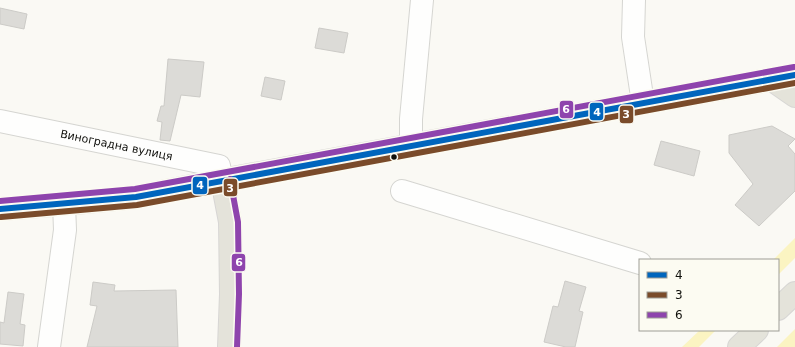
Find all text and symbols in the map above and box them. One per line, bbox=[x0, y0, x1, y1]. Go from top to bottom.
line badge: 6 bbox=[559, 100, 574, 119]
line badge: 4 bbox=[589, 102, 604, 121]
text: 6 bbox=[562, 103, 570, 116]
line badge: 3 bbox=[619, 105, 634, 124]
text: 4 bbox=[593, 106, 601, 119]
text: 3 bbox=[622, 108, 630, 121]
street label: Виноградна вулиця bbox=[59, 128, 174, 163]
unlabelled marker bbox=[389, 152, 399, 162]
line badge: 4 bbox=[192, 176, 208, 195]
line badge: 3 bbox=[223, 178, 238, 197]
text: 4 bbox=[196, 179, 204, 192]
text: 3 bbox=[226, 182, 234, 195]
line badge: 6 bbox=[231, 253, 246, 272]
text: 6 bbox=[235, 256, 243, 269]
legend bbox=[639, 259, 779, 331]
text: 4 bbox=[675, 268, 683, 282]
text: 3 bbox=[675, 288, 683, 302]
text: 6 bbox=[675, 308, 683, 322]

